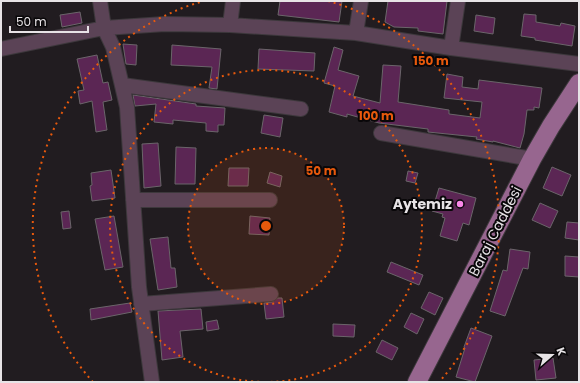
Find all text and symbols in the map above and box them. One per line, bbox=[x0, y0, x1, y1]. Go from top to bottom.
scale bar bbox=[10, 8, 88, 34]
text: 50 m bbox=[16, 13, 47, 30]
text: 150 m bbox=[413, 52, 449, 69]
text: 100 m bbox=[358, 107, 394, 124]
text: 50 m bbox=[306, 162, 337, 179]
street label: Baraj Caddesi bbox=[464, 183, 526, 279]
place label: Aytemiz bbox=[393, 194, 452, 214]
marker: Aytemiz bbox=[455, 199, 465, 209]
centre of rings bbox=[259, 219, 273, 233]
north arrow bbox=[532, 335, 572, 375]
text: K bbox=[553, 345, 570, 358]

